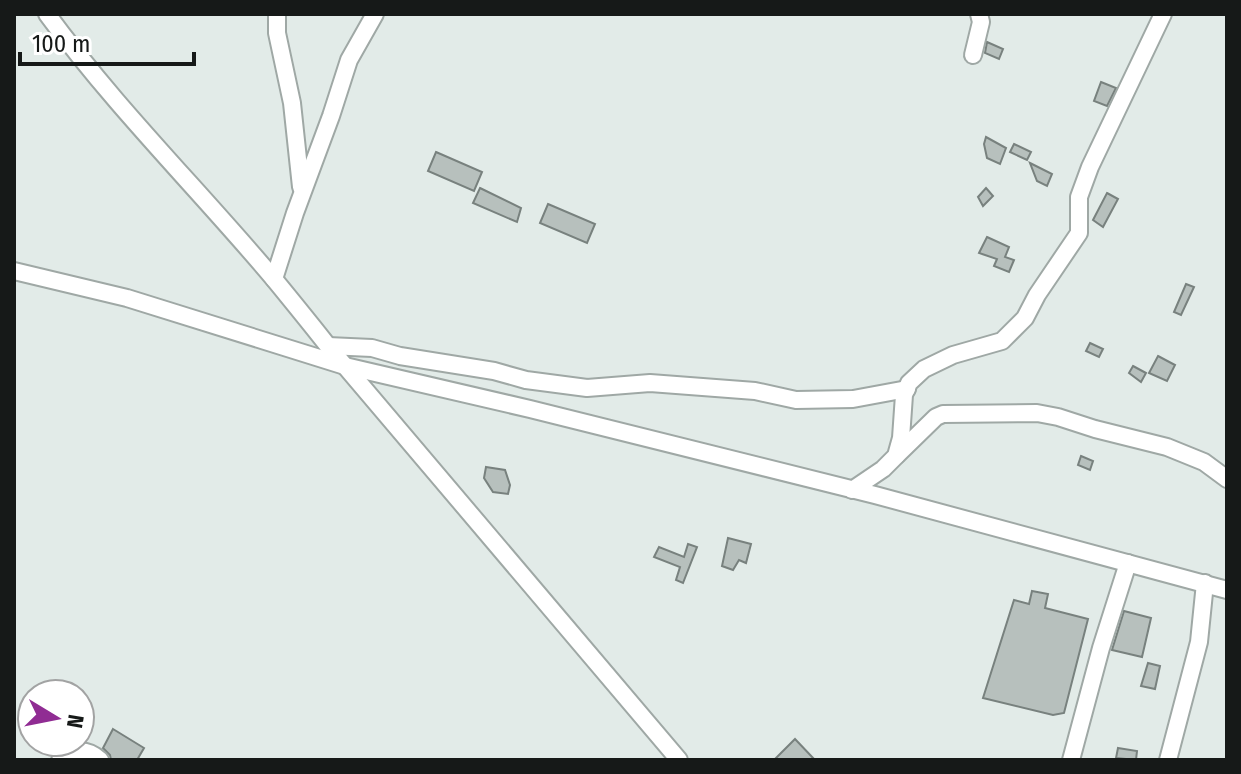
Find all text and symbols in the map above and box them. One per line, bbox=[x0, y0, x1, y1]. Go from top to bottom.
scale bar bbox=[20, 16, 194, 66]
text: 100 m bbox=[32, 30, 90, 58]
north arrow bbox=[16, 678, 96, 758]
text: N bbox=[61, 713, 90, 730]

